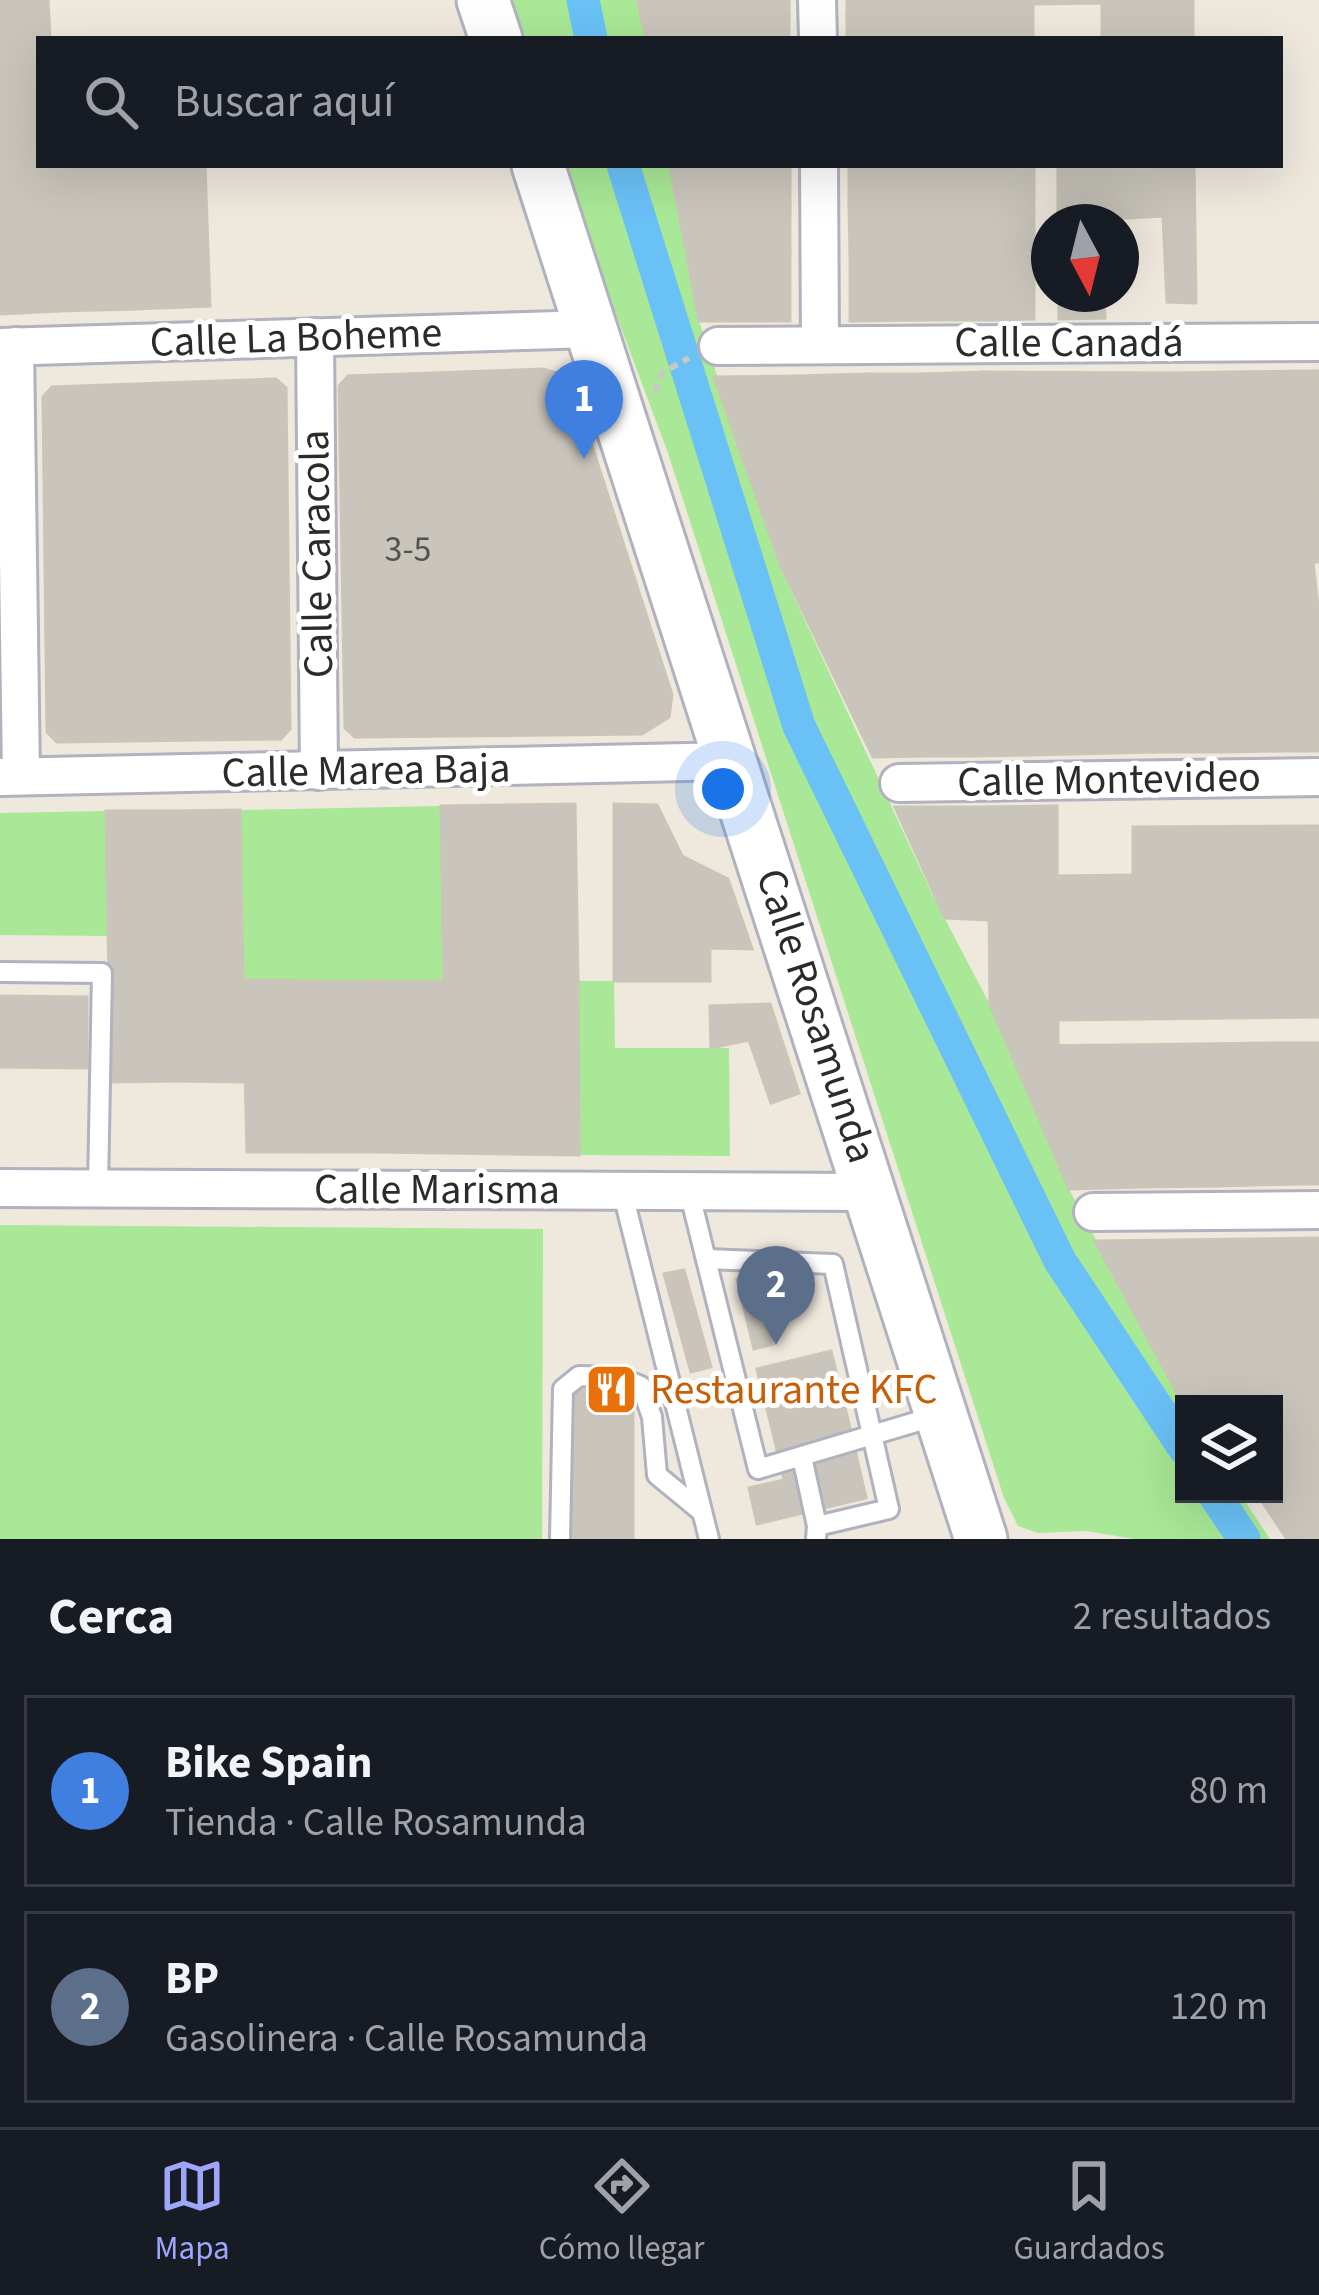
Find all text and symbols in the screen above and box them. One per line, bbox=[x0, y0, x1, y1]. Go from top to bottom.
search box bbox=[36, 36, 1283, 168]
icon: search bbox=[78, 69, 144, 135]
text: Buscar aquí bbox=[174, 70, 394, 134]
north arrow bbox=[1031, 204, 1139, 312]
street label: Calle La Boheme bbox=[149, 303, 443, 373]
street label: Calle Canadá bbox=[954, 313, 1184, 373]
pin: 1 bbox=[545, 360, 623, 459]
street label: Calle Caracola bbox=[285, 429, 349, 679]
house number: 3-5 bbox=[385, 524, 431, 575]
street label: Calle Marea Baja bbox=[221, 738, 511, 804]
street label: Calle Montevideo bbox=[957, 747, 1261, 813]
your location bbox=[693, 759, 753, 819]
street label: Calle Rosamunda bbox=[740, 861, 892, 1171]
street label: Calle Marisma bbox=[314, 1160, 560, 1220]
pin: 2 bbox=[737, 1246, 815, 1345]
place label: Restaurante KFC bbox=[650, 1360, 938, 1420]
restaurant icon: Restaurante KFC bbox=[583, 1362, 639, 1418]
map controls bbox=[1175, 1395, 1283, 1503]
button: layers bbox=[1175, 1395, 1283, 1503]
text: Cerca bbox=[48, 1581, 174, 1653]
text: 2 resultados bbox=[1073, 1589, 1271, 1645]
text: Bike Spain bbox=[165, 1731, 373, 1795]
text: 1 bbox=[80, 1763, 100, 1819]
text: 80 m bbox=[1189, 1763, 1268, 1819]
text: Tienda · Calle Rosamunda bbox=[165, 1795, 587, 1851]
text: BP bbox=[165, 1947, 219, 2011]
text: 2 bbox=[80, 1979, 100, 2035]
text: 120 m bbox=[1170, 1979, 1268, 2035]
text: Gasolinera · Calle Rosamunda bbox=[165, 2011, 648, 2067]
tab: Mapa bbox=[155, 2153, 230, 2272]
tab: Cómo llegar bbox=[539, 2153, 704, 2272]
tab: Guardados bbox=[1013, 2153, 1164, 2272]

